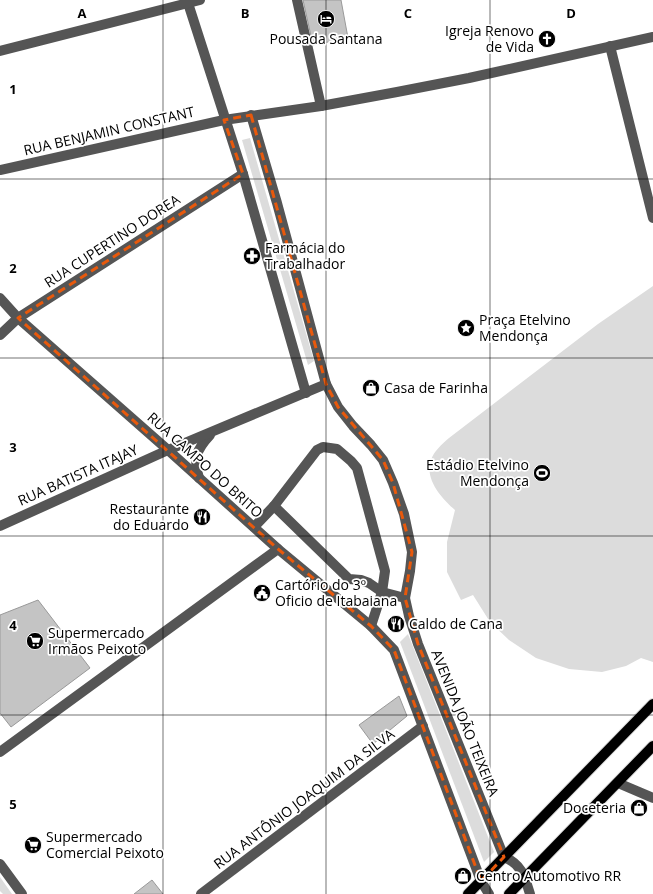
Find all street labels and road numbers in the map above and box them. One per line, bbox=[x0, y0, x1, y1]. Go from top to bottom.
street label: RUA BENJAMIN CONSTANT bbox=[22, 102, 196, 159]
street label: RUA CUPERTINO DOREA bbox=[40, 189, 183, 292]
street label: RUA CAMPO DO BRITO bbox=[143, 408, 267, 522]
street label: RUA BATISTA ITAJAY bbox=[15, 439, 141, 510]
street label: AVENIDA JOÃO TEIXEIRA bbox=[427, 647, 504, 799]
street label: RUA ANTÔNIO JOAQUIM DA SILVA bbox=[209, 724, 398, 873]

